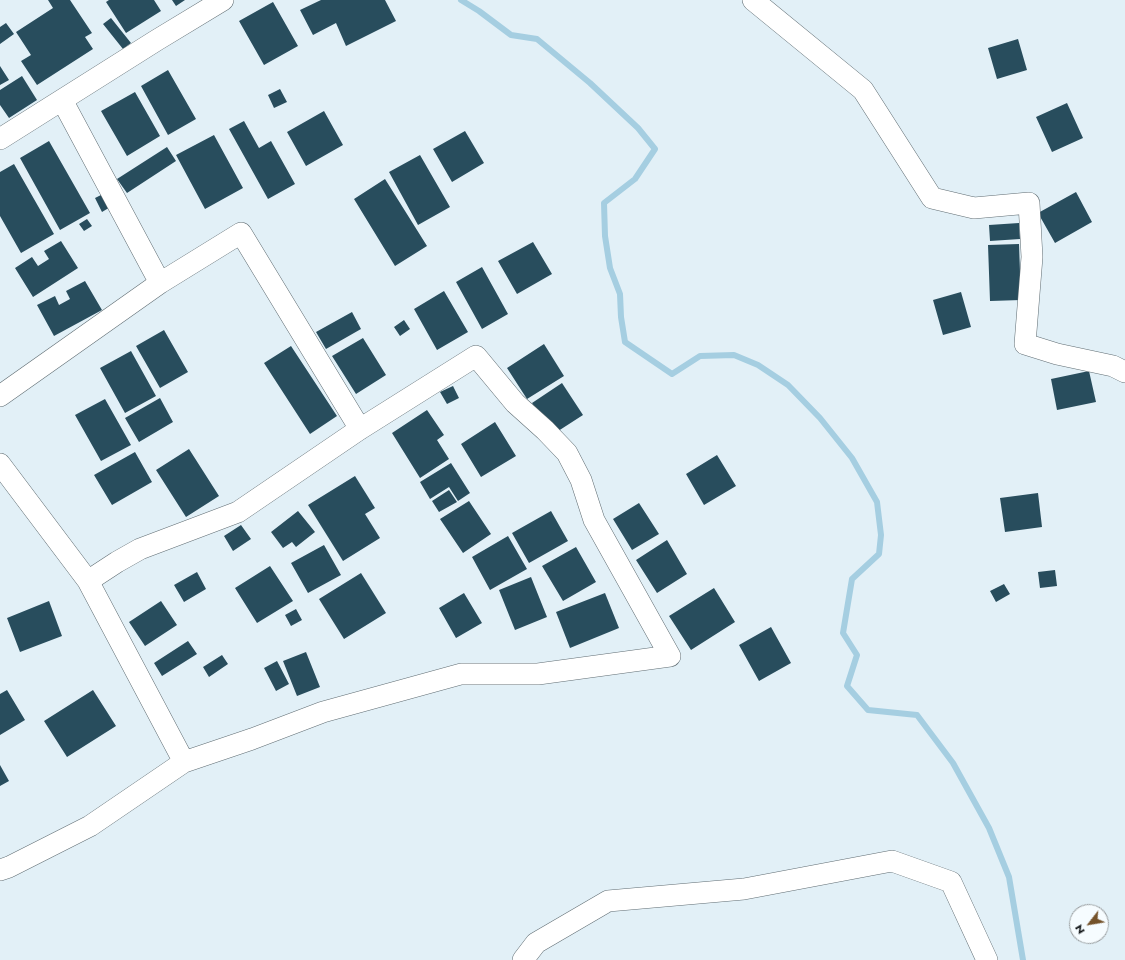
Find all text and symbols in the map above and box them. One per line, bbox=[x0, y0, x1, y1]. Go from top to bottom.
north arrow bbox=[1069, 904, 1109, 944]
text: N bbox=[1070, 922, 1089, 938]

